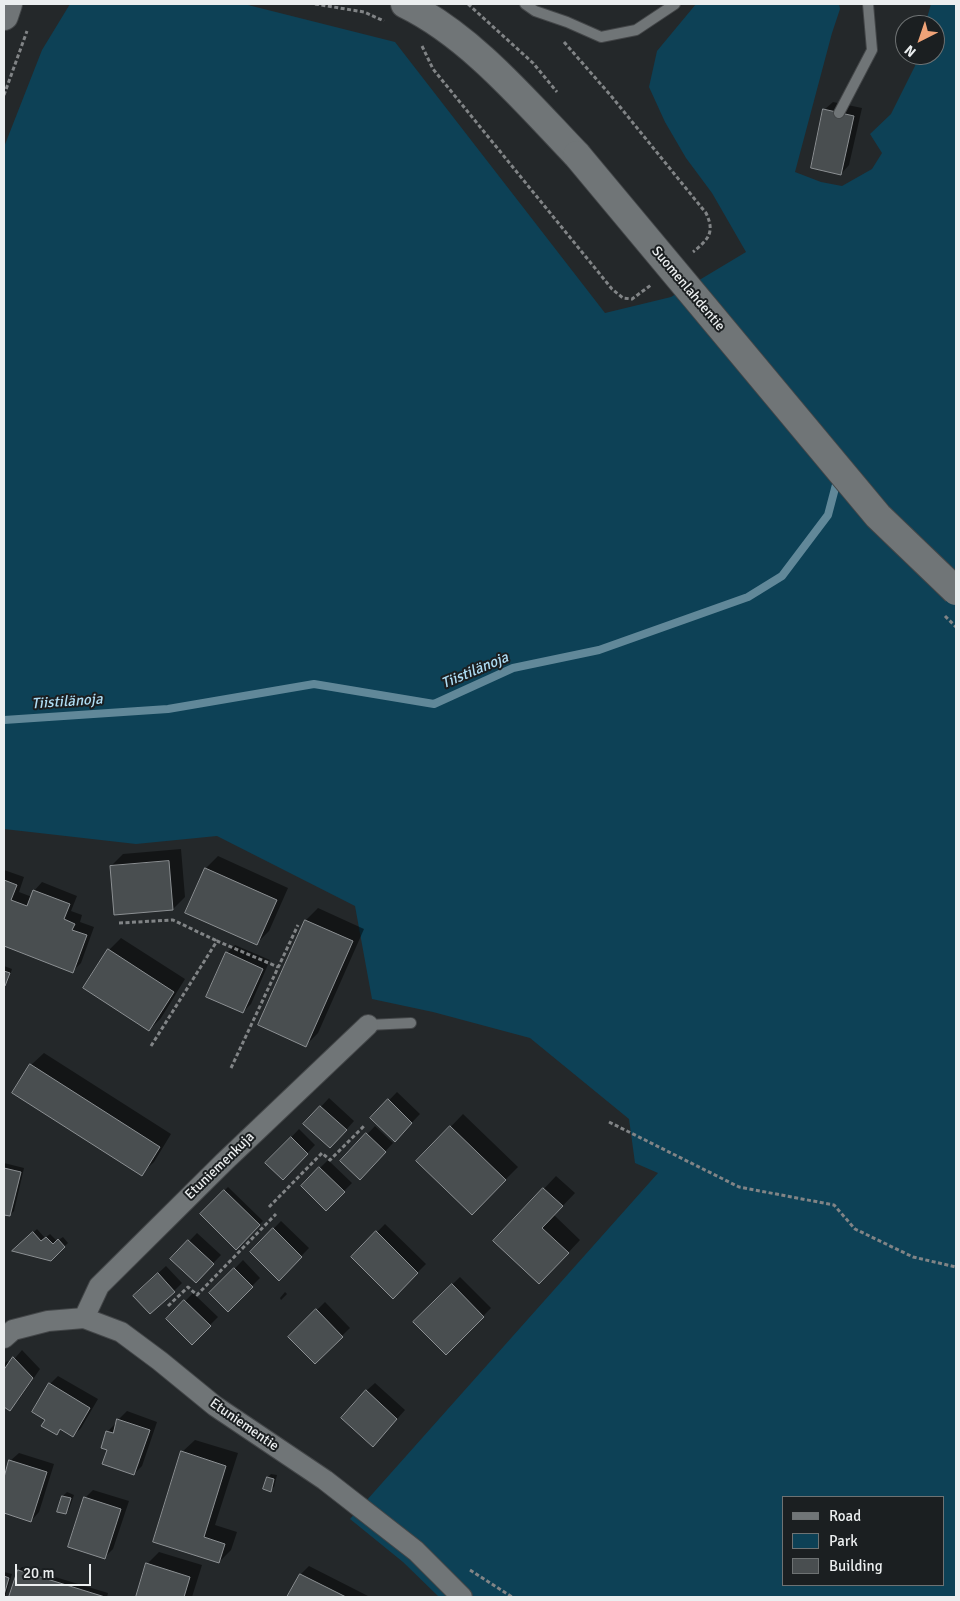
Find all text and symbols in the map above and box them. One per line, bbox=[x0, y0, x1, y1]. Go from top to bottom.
north arrow bbox=[895, 15, 945, 65]
text: N bbox=[901, 41, 920, 61]
street label: Suomenlahdentie bbox=[648, 243, 728, 335]
water label: Tiistilänoja bbox=[439, 649, 511, 693]
water label: Tiistilänoja bbox=[31, 691, 103, 713]
street label: Etuniemenkuja bbox=[182, 1129, 258, 1203]
street label: Etuniementie bbox=[206, 1395, 282, 1455]
legend bbox=[782, 1496, 945, 1586]
text: Road bbox=[829, 1507, 861, 1525]
text: Park bbox=[829, 1532, 858, 1550]
scale bar bbox=[18, 1554, 94, 1586]
text: Building bbox=[829, 1557, 883, 1575]
text: 20 m bbox=[23, 1564, 54, 1582]

